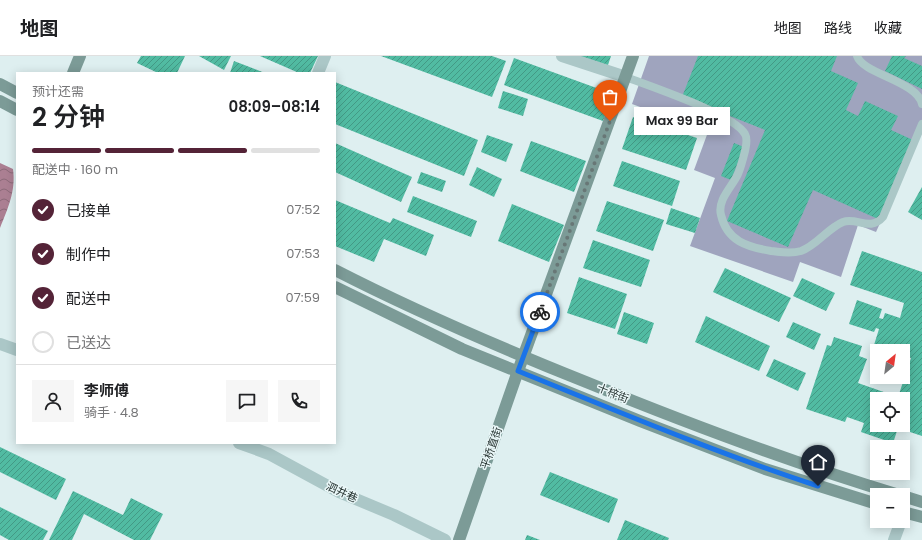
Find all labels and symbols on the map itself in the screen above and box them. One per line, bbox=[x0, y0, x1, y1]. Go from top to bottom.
pin bbox=[593, 80, 627, 121]
callout: Max 99 Bar bbox=[634, 107, 730, 135]
courier bbox=[520, 292, 560, 332]
north arrow bbox=[870, 344, 910, 384]
street label: 十梓街 bbox=[595, 379, 631, 407]
street label: 平桥直街 bbox=[476, 425, 506, 471]
pin bbox=[801, 445, 835, 486]
street label: 泗井巷 bbox=[324, 478, 360, 506]

